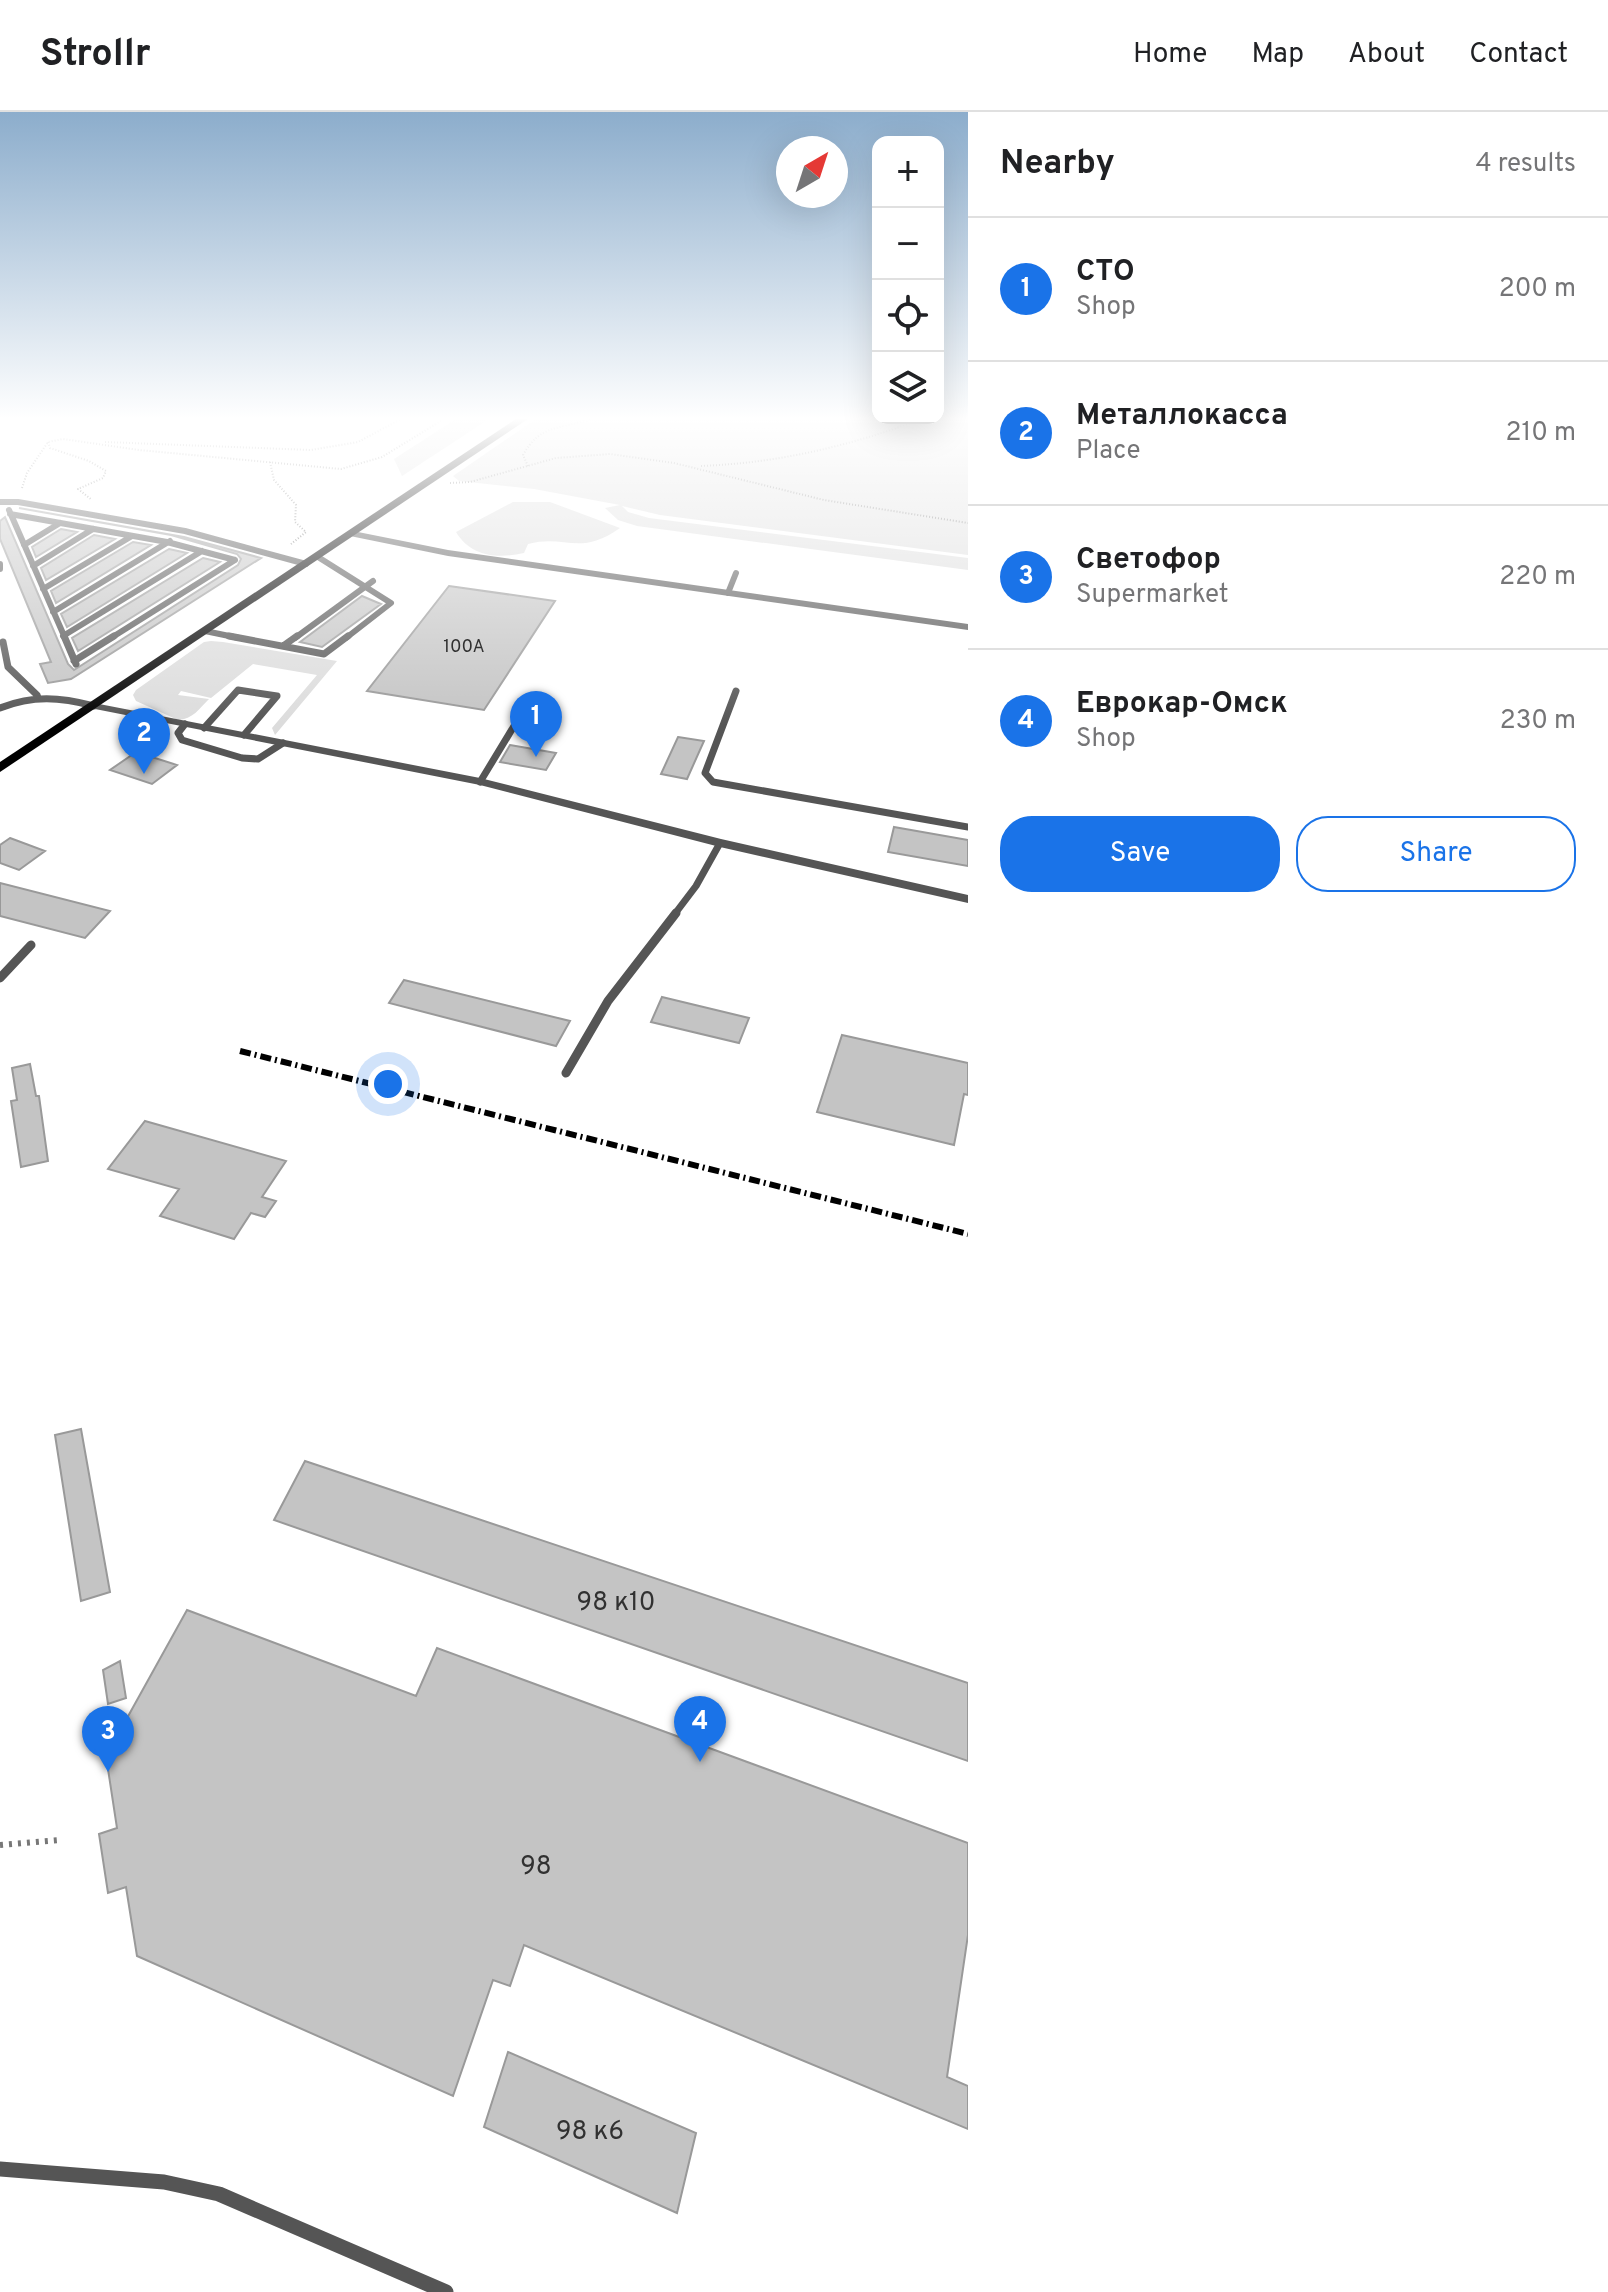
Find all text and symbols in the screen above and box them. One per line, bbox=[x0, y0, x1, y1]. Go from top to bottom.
text: Strollr bbox=[40, 31, 151, 80]
text: Home bbox=[1133, 37, 1207, 73]
text: Map bbox=[1251, 37, 1304, 73]
text: About bbox=[1348, 37, 1425, 73]
text: Contact bbox=[1469, 37, 1568, 73]
north arrow bbox=[776, 136, 848, 208]
map controls bbox=[872, 136, 944, 424]
button: + bbox=[872, 136, 944, 208]
text: Nearby bbox=[1000, 143, 1115, 186]
text: 4 results bbox=[1475, 148, 1576, 181]
button: − bbox=[872, 208, 944, 280]
text: СТО bbox=[1076, 254, 1135, 291]
text: 1 bbox=[1021, 273, 1031, 306]
text: 200 m bbox=[1499, 273, 1576, 306]
button: locate bbox=[872, 280, 944, 352]
text: Shop bbox=[1076, 291, 1136, 324]
button: layers bbox=[872, 352, 944, 424]
text: Металлокасса bbox=[1076, 398, 1288, 435]
text: 2 bbox=[1018, 417, 1034, 450]
text: 210 m bbox=[1506, 417, 1576, 450]
text: Place bbox=[1076, 435, 1140, 468]
text: Светофор bbox=[1076, 542, 1221, 579]
text: 3 bbox=[1018, 561, 1034, 594]
text: 220 m bbox=[1499, 561, 1576, 594]
text: Supermarket bbox=[1076, 579, 1228, 612]
house number: 100А bbox=[443, 636, 485, 659]
text: Еврокар-Омск bbox=[1076, 686, 1288, 723]
pin: 1 bbox=[510, 691, 562, 757]
text: 4 bbox=[1018, 705, 1034, 738]
text: 230 m bbox=[1500, 705, 1576, 738]
pin: 2 bbox=[118, 708, 170, 774]
text: Shop bbox=[1076, 723, 1136, 756]
button: Save bbox=[1000, 816, 1280, 892]
button: Share bbox=[1296, 816, 1576, 892]
your location bbox=[368, 1064, 408, 1104]
house number: 98 к10 bbox=[577, 1587, 655, 1620]
pin: 4 bbox=[674, 1696, 726, 1762]
pin: 3 bbox=[82, 1706, 134, 1772]
house number: 98 bbox=[520, 1851, 552, 1884]
house number: 98 к6 bbox=[556, 2116, 624, 2149]

